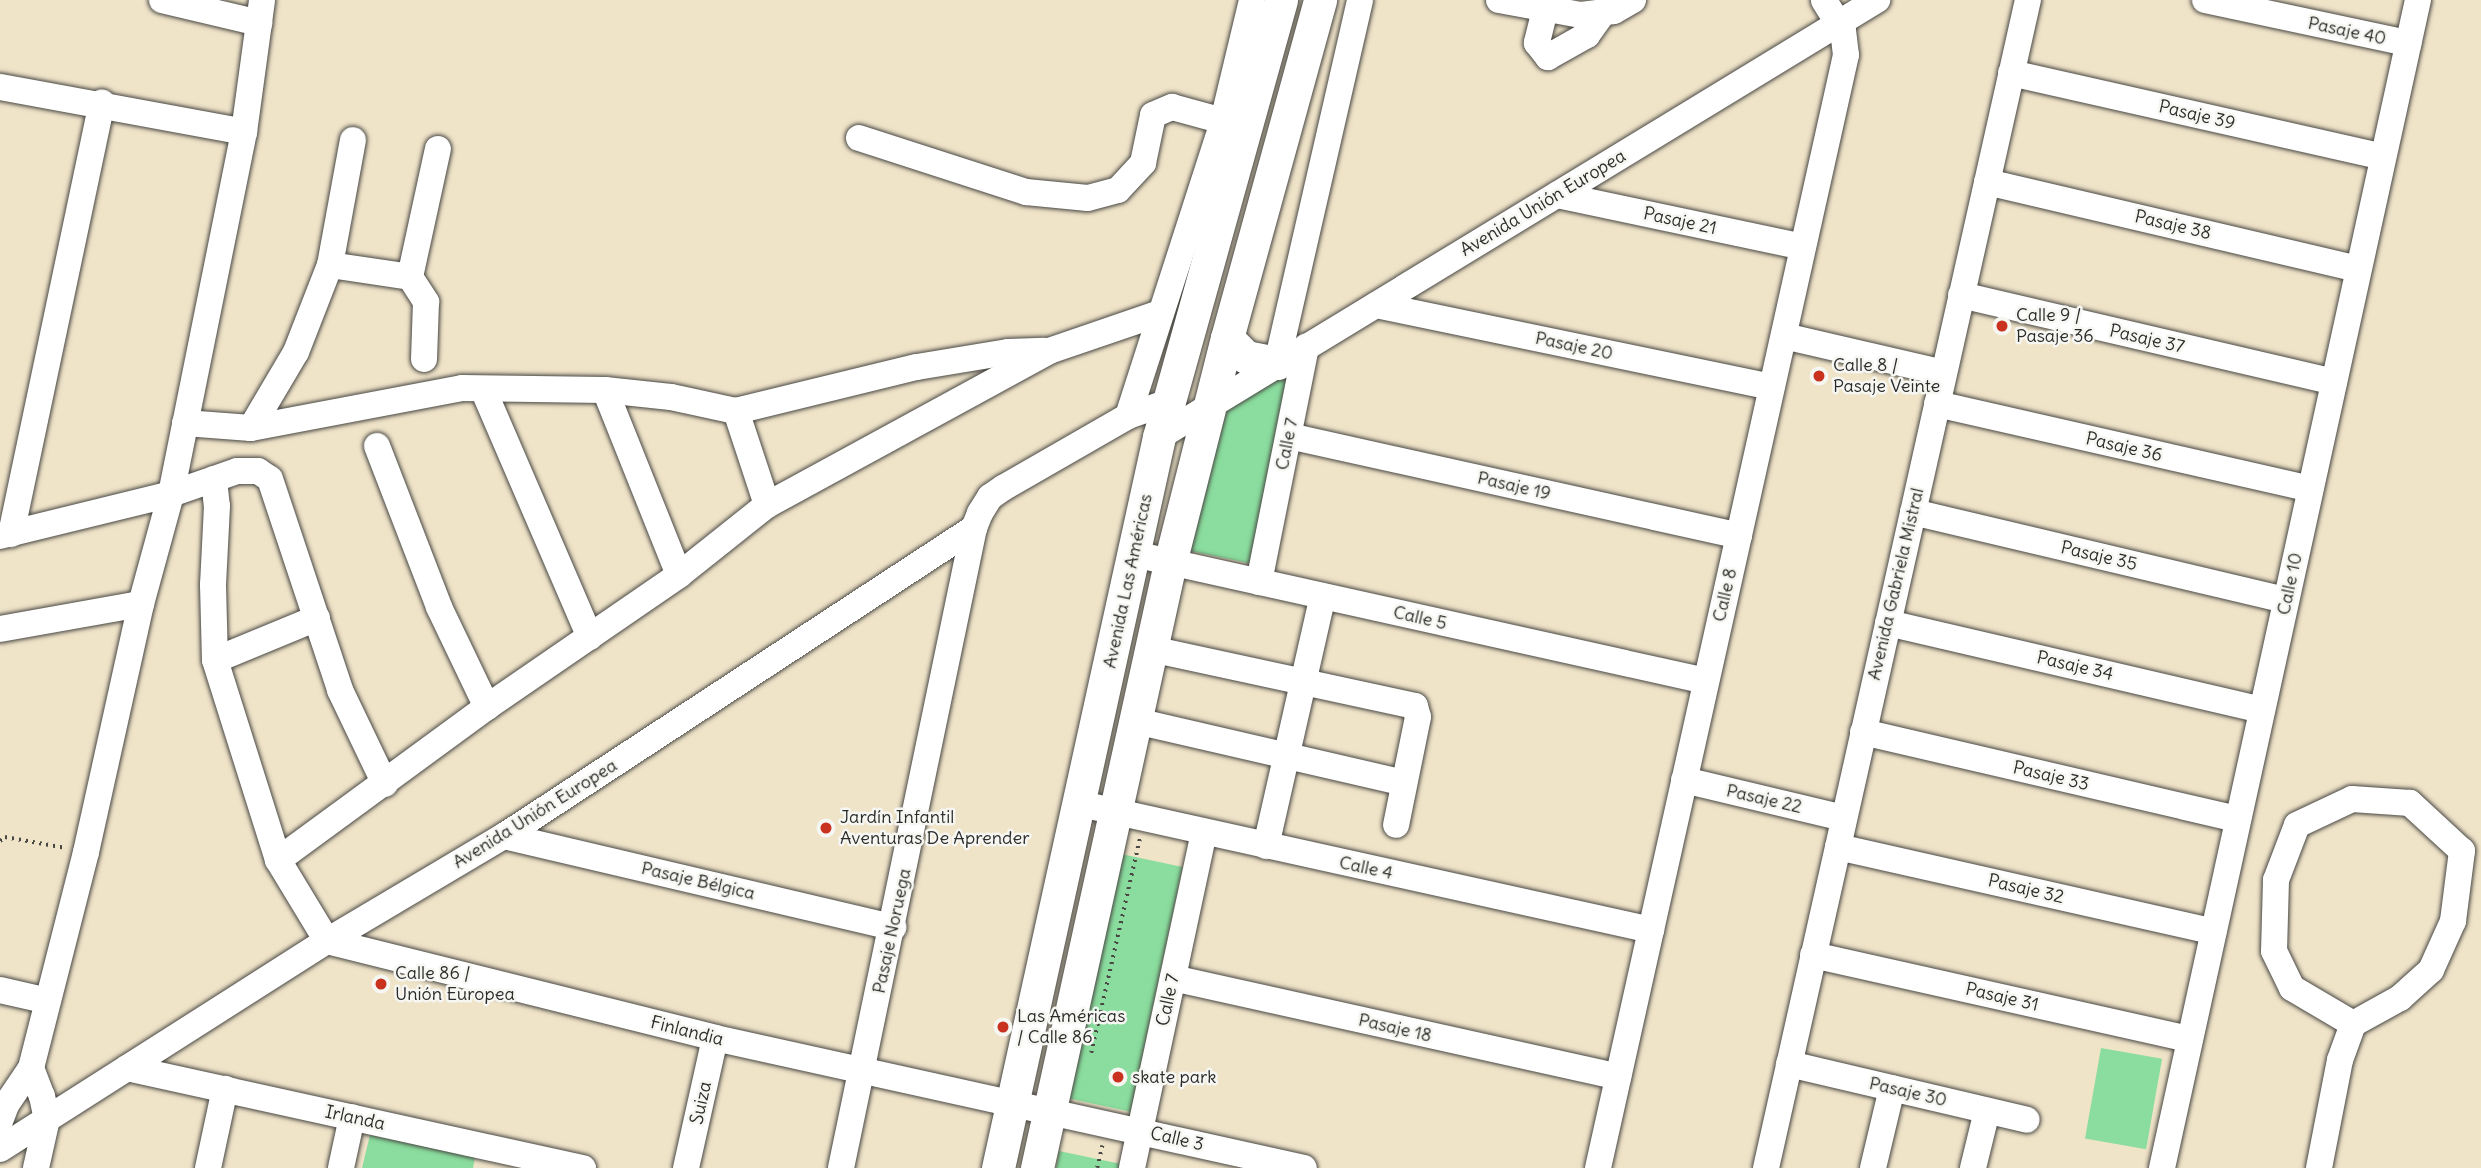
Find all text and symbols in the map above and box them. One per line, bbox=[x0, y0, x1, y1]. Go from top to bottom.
street label: Pasaje 40 bbox=[2306, 12, 2388, 50]
street label: Pasaje 39 bbox=[2157, 96, 2237, 134]
street label: Avenida Unión Europea bbox=[1456, 145, 1630, 261]
street label: Pasaje 21 bbox=[1641, 203, 1719, 239]
street label: Pasaje 38 bbox=[2133, 206, 2213, 244]
place label: Calle 9 / Pasaje 36 bbox=[2016, 305, 2094, 348]
marker: Calle 9 / Pasaje 36 bbox=[1994, 318, 2010, 334]
street label: Pasaje 37 bbox=[2107, 320, 2187, 358]
street label: Pasaje 20 bbox=[1533, 327, 1615, 365]
place label: Calle 8 / Pasaje Veinte bbox=[1833, 355, 1940, 398]
marker: Calle 8 / Pasaje Veinte bbox=[1811, 368, 1827, 384]
street label: Calle 7 bbox=[1271, 416, 1303, 472]
street label: Pasaje 36 bbox=[2084, 428, 2164, 466]
street label: Pasaje 19 bbox=[1475, 467, 1553, 505]
street label: Avenida Gabriela Mistral bbox=[1863, 486, 1929, 682]
street label: Avenida Las Américas bbox=[1099, 492, 1157, 670]
street label: Pasaje 35 bbox=[2059, 537, 2139, 575]
street label: Calle 10 bbox=[2273, 551, 2307, 617]
street label: Calle 8 bbox=[1708, 566, 1742, 624]
street label: Calle 5 bbox=[1391, 601, 1449, 635]
street label: Pasaje 34 bbox=[2035, 647, 2115, 685]
street label: Avenida Unión Europea bbox=[449, 755, 621, 873]
street label: Pasaje 33 bbox=[2011, 757, 2091, 795]
street label: Pasaje 22 bbox=[1724, 780, 1804, 818]
place label: Jardín Infantil Aventuras De Aprender bbox=[840, 807, 1030, 850]
marker: Jardín Infantil Aventuras De Aprender bbox=[818, 820, 834, 836]
street label: Calle 4 bbox=[1337, 852, 1395, 884]
street label: Pasaje Bélgica bbox=[639, 857, 757, 905]
street label: Pasaje Noruega bbox=[868, 866, 916, 996]
street label: Pasaje 32 bbox=[1986, 870, 2066, 908]
place label: Calle 86 / Unión Europea bbox=[395, 963, 515, 1006]
street label: Calle 7 bbox=[1152, 972, 1184, 1028]
marker: Calle 86 / Unión Europea bbox=[373, 976, 389, 992]
street label: Pasaje 31 bbox=[1963, 978, 2041, 1016]
place label: Las Américas / Calle 86 bbox=[1017, 1006, 1125, 1048]
street label: Pasaje 18 bbox=[1356, 1009, 1434, 1047]
street label: Finlandia bbox=[648, 1012, 726, 1050]
marker: Las Américas / Calle 86 bbox=[995, 1019, 1011, 1035]
place label: skate park bbox=[1132, 1066, 1216, 1088]
marker: skate park bbox=[1110, 1069, 1126, 1085]
street label: Pasaje 30 bbox=[1867, 1073, 1949, 1111]
street label: Suiza bbox=[686, 1080, 716, 1126]
street label: Irlanda bbox=[323, 1101, 387, 1135]
street label: Calle 3 bbox=[1148, 1122, 1206, 1156]

